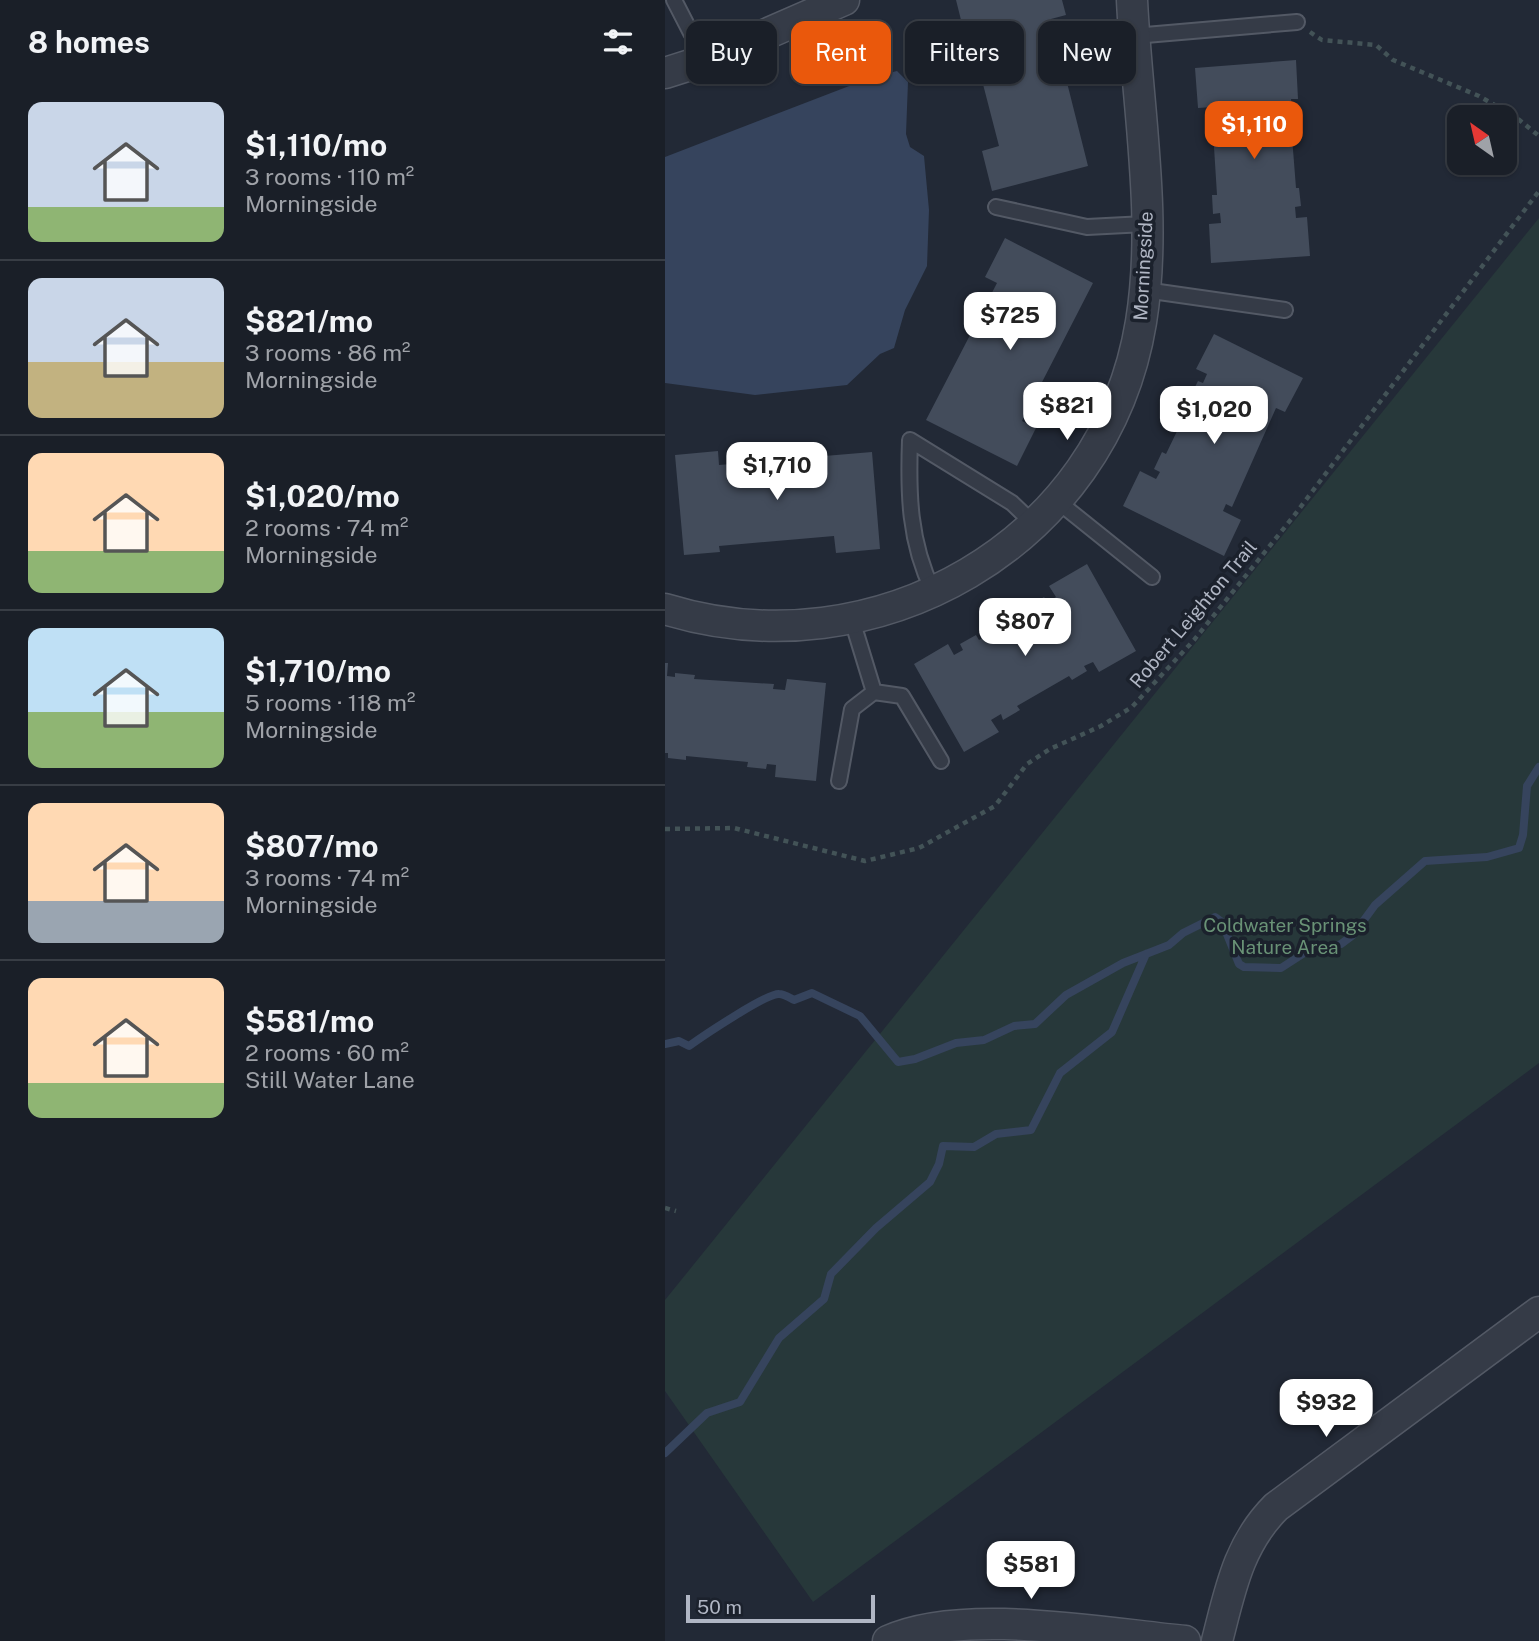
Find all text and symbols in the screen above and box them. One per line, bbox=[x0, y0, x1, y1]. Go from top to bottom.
chip: Buy bbox=[686, 21, 777, 84]
chip: Rent bbox=[791, 21, 891, 84]
chip: Filters bbox=[905, 21, 1024, 84]
chip: New bbox=[1038, 21, 1136, 84]
icon: filters bbox=[599, 23, 637, 61]
text: 8 homes bbox=[28, 24, 150, 60]
pin: $1,110 bbox=[1197, 102, 1311, 161]
north arrow bbox=[1447, 105, 1517, 175]
map controls bbox=[1447, 105, 1517, 175]
text: $1,110 bbox=[1221, 110, 1287, 137]
text: $1,110/mo bbox=[245, 127, 387, 163]
icon: home bbox=[84, 130, 168, 214]
text: 3 rooms · 110 m² bbox=[245, 163, 414, 190]
text: Morningside bbox=[245, 190, 378, 217]
street label: Morningside bbox=[1129, 211, 1157, 321]
pin: $725 bbox=[969, 292, 1051, 352]
text: $725 bbox=[980, 301, 1040, 328]
text: $821/mo bbox=[245, 303, 373, 339]
icon: home bbox=[84, 306, 168, 390]
text: 3 rooms · 86 m² bbox=[245, 339, 411, 366]
text: Morningside bbox=[245, 366, 378, 393]
pin: $821 bbox=[1026, 382, 1108, 442]
pin: $1,020 bbox=[1157, 386, 1271, 446]
text: $821 bbox=[1039, 391, 1095, 418]
text: $1,020 bbox=[1176, 395, 1252, 422]
pin: $1,710 bbox=[720, 442, 834, 502]
text: $1,710 bbox=[742, 451, 812, 478]
text: $1,020/mo bbox=[245, 478, 400, 514]
icon: home bbox=[84, 481, 168, 565]
text: 2 rooms · 74 m² bbox=[245, 514, 408, 541]
street label: Robert Leighton Trail bbox=[1125, 536, 1261, 692]
text: Morningside bbox=[245, 541, 378, 568]
pin: $807 bbox=[984, 598, 1066, 658]
text: $807 bbox=[995, 607, 1055, 634]
text: $1,710/mo bbox=[245, 653, 391, 689]
icon: home bbox=[84, 656, 168, 740]
text: 5 rooms · 118 m² bbox=[245, 689, 415, 716]
text: Morningside bbox=[245, 716, 378, 743]
text: $807/mo bbox=[245, 828, 379, 864]
icon: home bbox=[84, 831, 168, 915]
text: 3 rooms · 74 m² bbox=[245, 864, 409, 891]
text: Morningside bbox=[245, 891, 378, 918]
park label: Coldwater Springs Nature Area bbox=[1203, 914, 1367, 958]
text: $581/mo bbox=[245, 1003, 374, 1039]
icon: home bbox=[84, 1006, 168, 1090]
text: 2 rooms · 60 m² bbox=[245, 1039, 409, 1066]
text: Still Water Lane bbox=[245, 1066, 415, 1093]
pin: $932 bbox=[1285, 1380, 1367, 1439]
text: $932 bbox=[1296, 1388, 1356, 1415]
pin: $581 bbox=[990, 1542, 1072, 1601]
text: $581 bbox=[1003, 1550, 1059, 1577]
scale bar bbox=[686, 1592, 875, 1624]
text: 50 m bbox=[697, 1596, 742, 1618]

